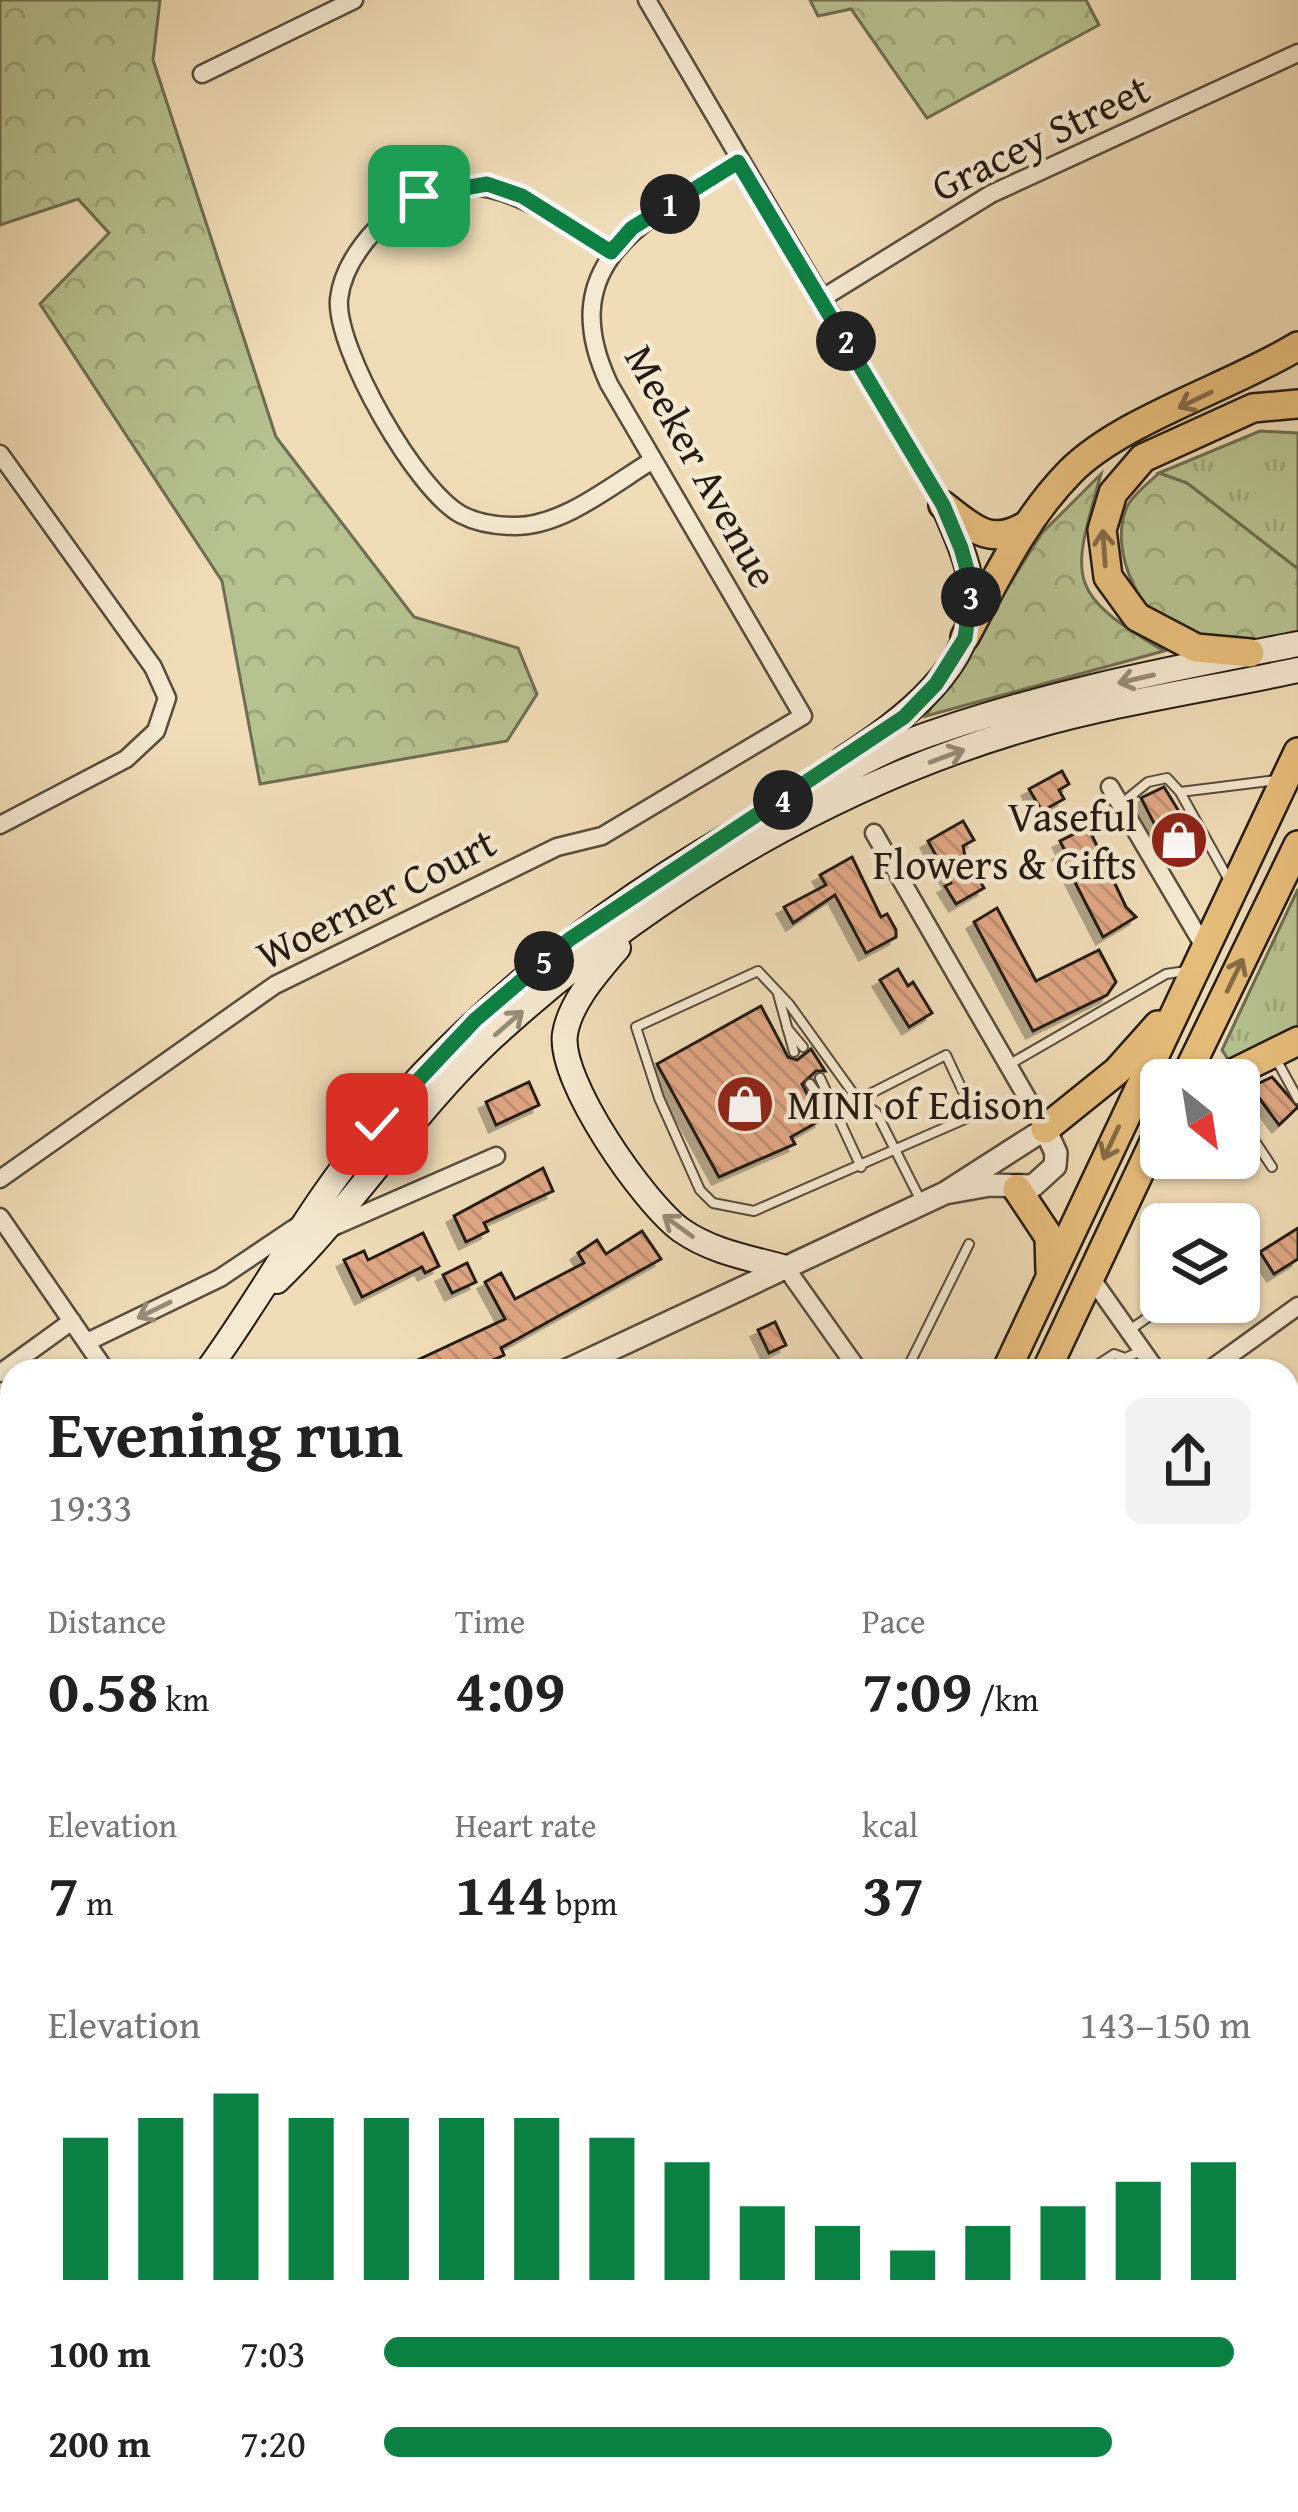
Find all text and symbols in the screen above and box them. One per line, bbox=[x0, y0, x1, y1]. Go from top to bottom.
street label: Gracey Street bbox=[920, 57, 1159, 216]
pin bbox=[368, 145, 470, 247]
icon: arrive bbox=[386, 163, 452, 229]
pin: 1 bbox=[640, 174, 700, 234]
text: 1 bbox=[661, 180, 679, 228]
pin: 2 bbox=[816, 311, 876, 371]
text: 2 bbox=[837, 317, 855, 365]
street label: Meeker Avenue bbox=[610, 333, 794, 598]
one-way arrow bbox=[1177, 390, 1213, 413]
one-way arrow bbox=[1093, 529, 1116, 568]
pin: 3 bbox=[941, 567, 1001, 627]
text: 3 bbox=[962, 573, 980, 621]
one-way arrow bbox=[1117, 669, 1155, 691]
one-way arrow bbox=[928, 744, 965, 766]
pin: 4 bbox=[753, 770, 813, 830]
text: 4 bbox=[774, 776, 792, 824]
place label: Vaseful Flowers & Gifts bbox=[873, 785, 1137, 894]
shop icon: Vaseful Flowers & Gifts bbox=[1148, 809, 1210, 871]
street label: Woerner Court bbox=[245, 811, 506, 984]
pin: 5 bbox=[514, 931, 574, 991]
text: 5 bbox=[535, 937, 553, 985]
one-way arrow bbox=[1225, 958, 1247, 994]
one-way arrow bbox=[494, 1010, 524, 1037]
north arrow bbox=[1140, 1059, 1260, 1179]
map controls bbox=[1140, 1059, 1260, 1323]
pin bbox=[326, 1073, 428, 1175]
shop icon: MINI of Edison bbox=[714, 1073, 776, 1135]
place label: MINI of Edison bbox=[787, 1073, 1046, 1134]
icon: check bbox=[344, 1091, 410, 1157]
one-way arrow bbox=[1099, 1124, 1121, 1160]
button: layers bbox=[1140, 1203, 1260, 1323]
one-way arrow bbox=[662, 1213, 695, 1239]
one-way arrow bbox=[137, 1300, 172, 1323]
text: Evening run bbox=[48, 1384, 403, 1481]
button: share bbox=[1125, 1398, 1251, 1524]
text: 19:33 bbox=[48, 1478, 133, 1535]
text: Distance bbox=[48, 1597, 166, 1645]
text: Time bbox=[455, 1597, 525, 1645]
text: Pace bbox=[862, 1597, 925, 1645]
text: 0.58 bbox=[48, 1645, 158, 1733]
text: 4:09 bbox=[455, 1645, 565, 1733]
text: 7:09 bbox=[862, 1645, 972, 1733]
text: km bbox=[158, 1675, 209, 1723]
text: /km bbox=[972, 1675, 1039, 1723]
text: Elevation bbox=[48, 1801, 177, 1849]
text: Heart rate bbox=[455, 1801, 597, 1849]
text: kcal bbox=[862, 1801, 918, 1849]
text: 7 bbox=[48, 1849, 79, 1937]
text: 144 bbox=[455, 1849, 548, 1937]
text: 37 bbox=[862, 1849, 924, 1937]
text: m bbox=[79, 1879, 113, 1927]
text: bpm bbox=[548, 1879, 617, 1927]
text: Elevation bbox=[48, 1995, 201, 2052]
text: 143–150 m bbox=[1079, 1995, 1251, 2052]
text: 100 m bbox=[48, 2324, 151, 2381]
text: 7:03 bbox=[240, 2324, 306, 2381]
text: 200 m bbox=[48, 2414, 151, 2471]
text: 7:20 bbox=[240, 2414, 306, 2471]

